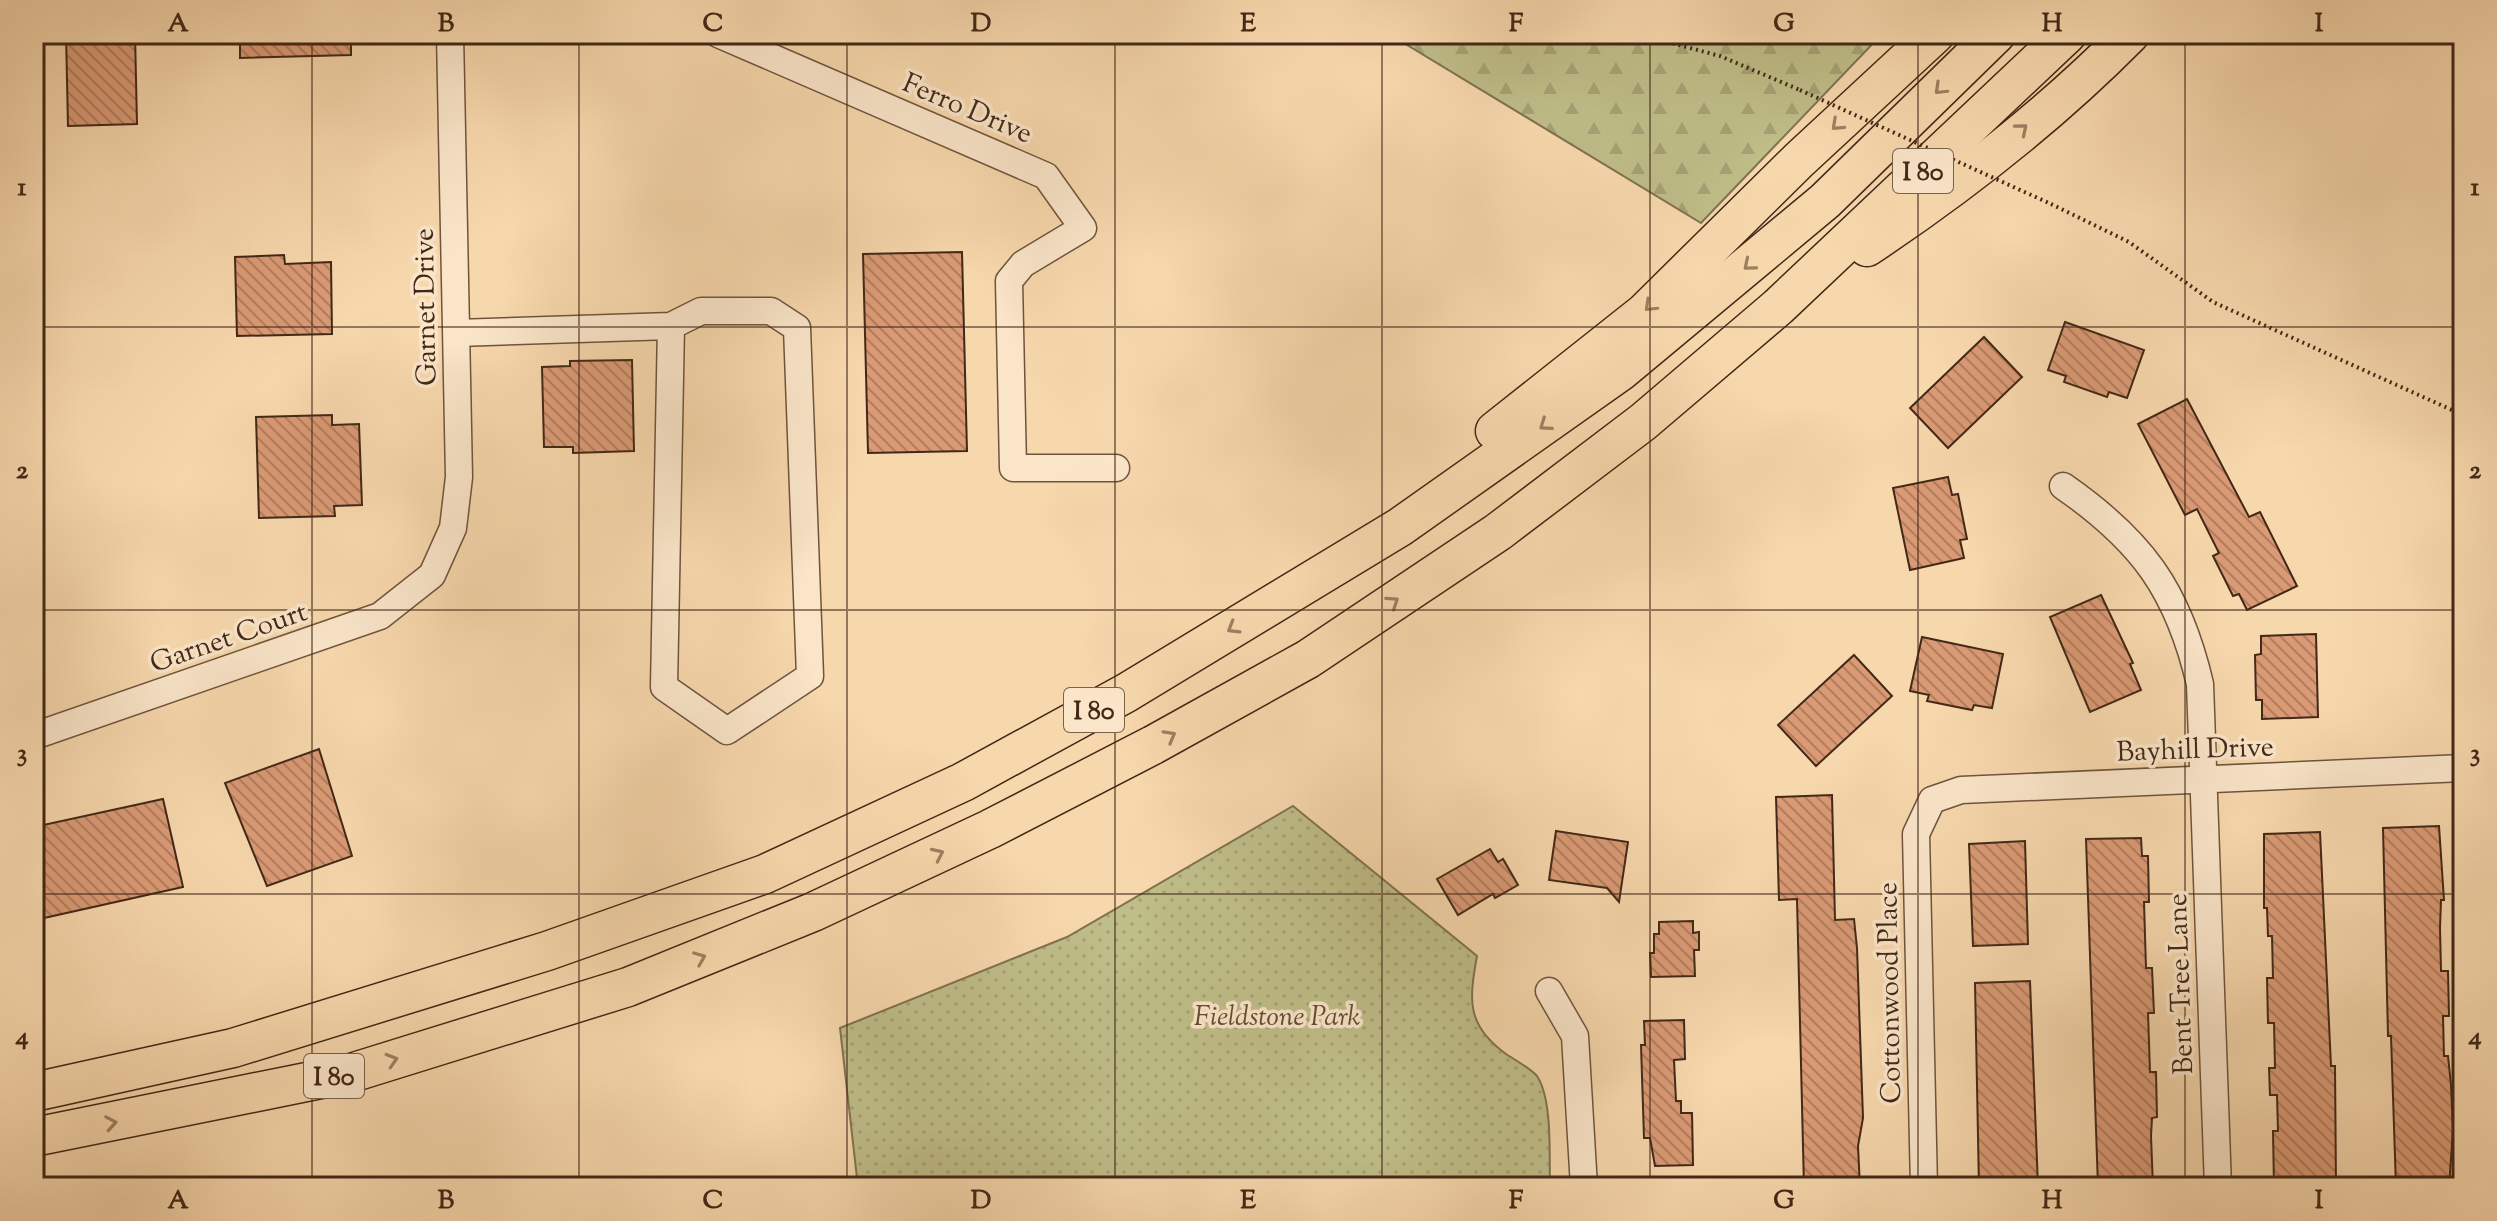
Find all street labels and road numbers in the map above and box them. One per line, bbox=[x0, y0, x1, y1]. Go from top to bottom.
street label: Ferro Drive bbox=[896, 64, 1038, 155]
road number: I 80 bbox=[1893, 149, 1953, 193]
street label: Garnet Drive bbox=[406, 228, 448, 386]
street label: Garnet Court bbox=[145, 593, 313, 684]
road number: I 80 bbox=[1064, 688, 1124, 732]
street label: Bayhill Drive bbox=[2116, 728, 2274, 774]
street label: Cottonwood Place bbox=[1869, 882, 1913, 1104]
street label: Bent Tree Lane bbox=[2159, 893, 2205, 1075]
road number: I 80 bbox=[304, 1054, 364, 1098]

